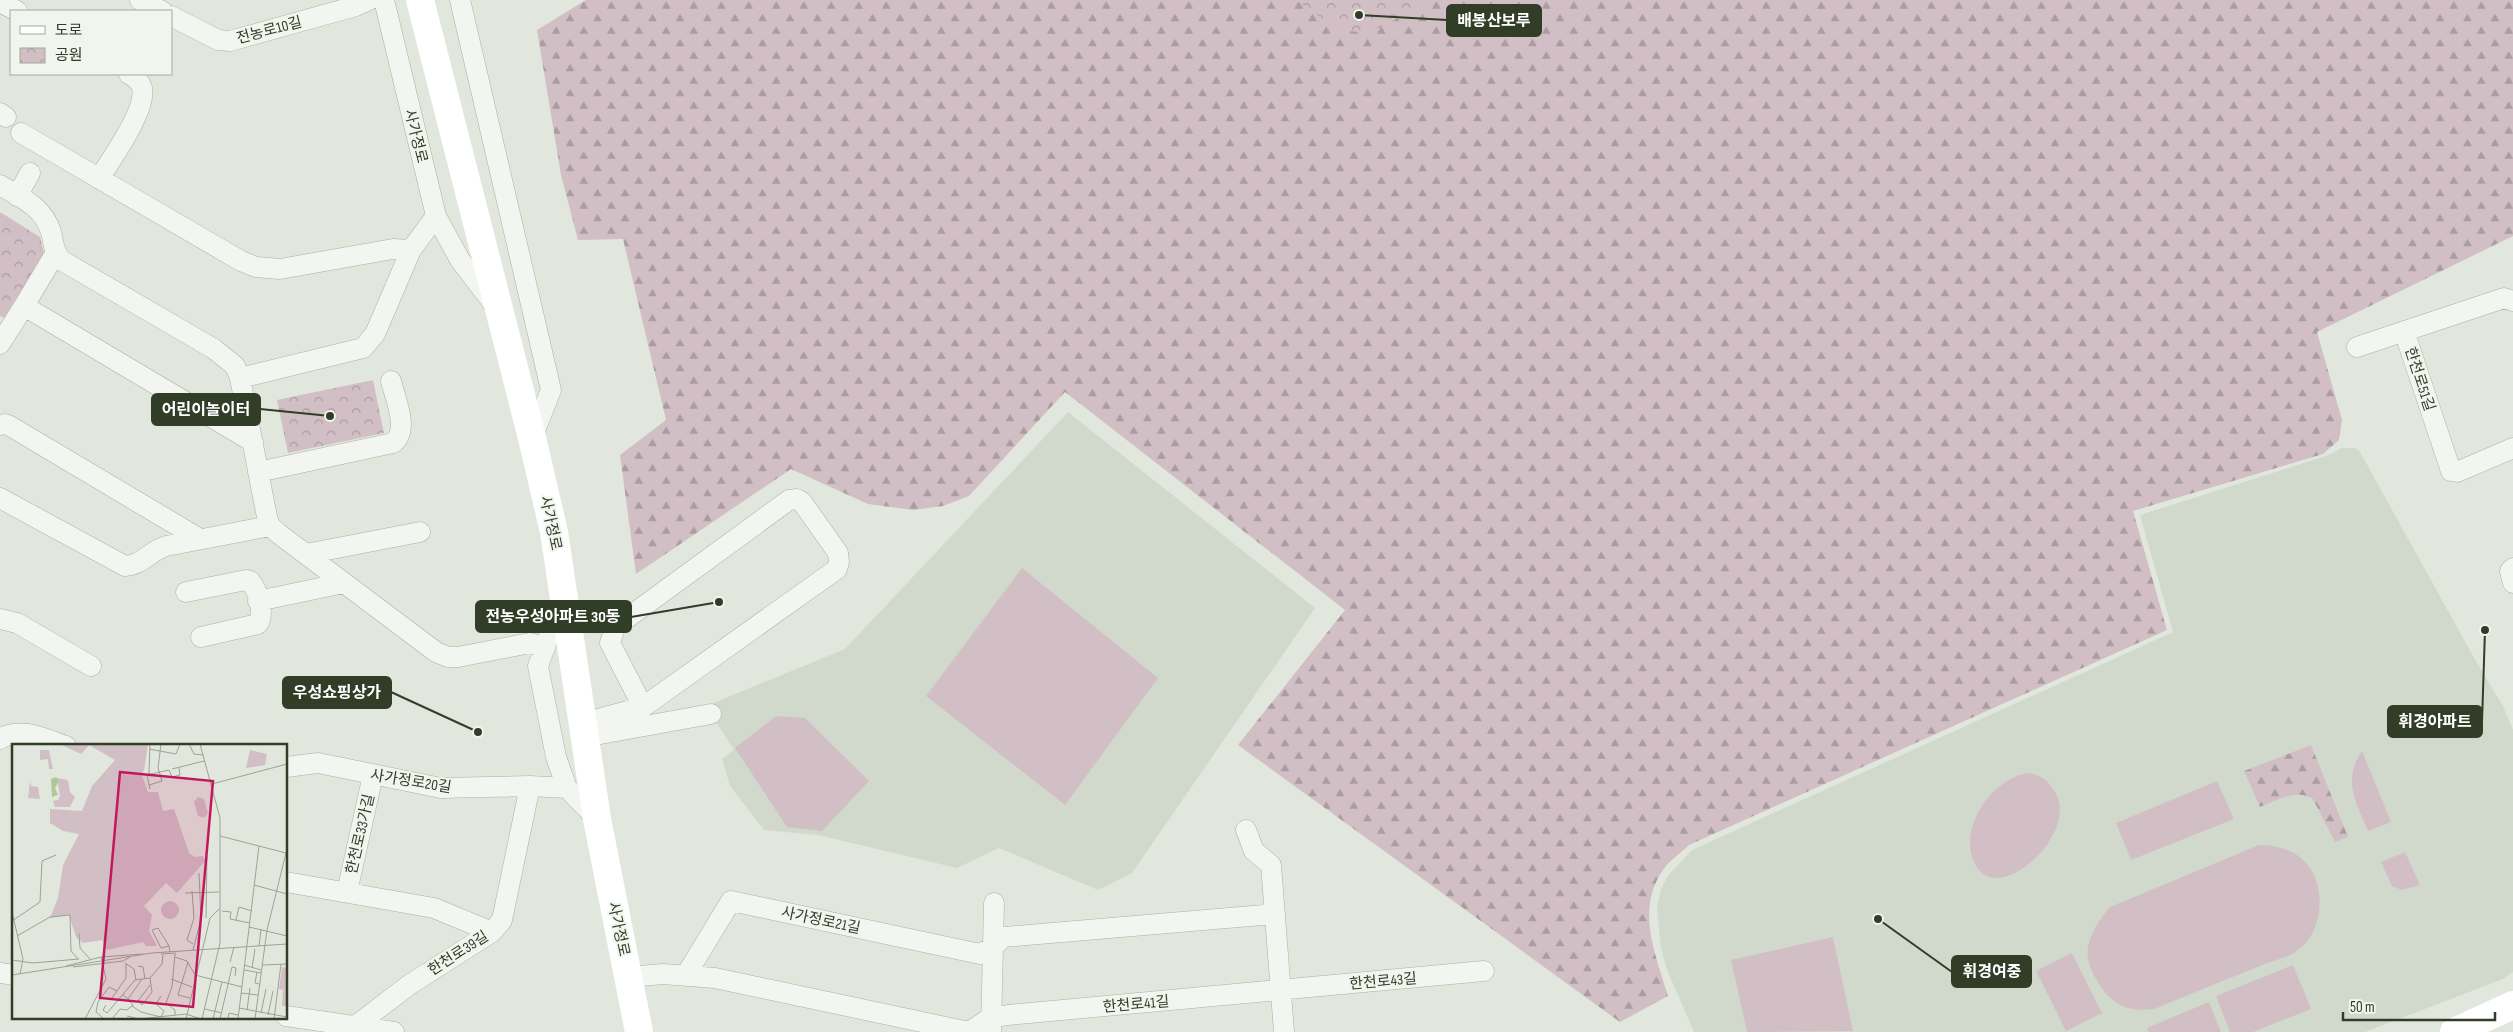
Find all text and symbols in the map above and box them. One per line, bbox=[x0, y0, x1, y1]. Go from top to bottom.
callout: 배봉산보루 bbox=[1447, 5, 1541, 36]
legend bbox=[10, 10, 172, 75]
text: 배봉산보루 bbox=[1457, 12, 1531, 31]
street label: 전농로10길 bbox=[234, 13, 304, 48]
text: 도로 bbox=[55, 21, 83, 40]
text: 공원 bbox=[55, 46, 83, 65]
street label: 사가정로 bbox=[400, 107, 431, 165]
street label: 한천로51길 bbox=[2400, 345, 2439, 414]
callout: 어린이놀이터 bbox=[152, 394, 260, 425]
text: 어린이놀이터 bbox=[162, 401, 250, 420]
street label: 사가정로 bbox=[535, 494, 566, 552]
callout: 전농우성아파트 30동 bbox=[476, 601, 631, 632]
text: 전농우성아파트 30동 bbox=[485, 608, 621, 627]
callout: 우성쇼핑상가 bbox=[283, 677, 391, 708]
text: 우성쇼핑상가 bbox=[293, 684, 381, 703]
callout: 휘경아파트 bbox=[2388, 706, 2482, 737]
text: 휘경아파트 bbox=[2398, 712, 2472, 732]
inset map bbox=[12, 744, 288, 1020]
street label: 사가정로20길 bbox=[369, 766, 453, 797]
street label: 한천로33가길 bbox=[342, 792, 379, 876]
street label: 사가정로 bbox=[603, 900, 634, 958]
street label: 사가정로21길 bbox=[780, 903, 862, 938]
street label: 한천로39길 bbox=[425, 927, 492, 980]
callout: 휘경여중 bbox=[1952, 956, 2031, 987]
text: 휘경여중 bbox=[1963, 962, 2021, 982]
street label: 한천로43길 bbox=[1348, 969, 1418, 994]
scale bar bbox=[2343, 990, 2496, 1022]
street label: 한천로41길 bbox=[1102, 992, 1170, 1017]
text: 50 m bbox=[2350, 998, 2375, 1017]

